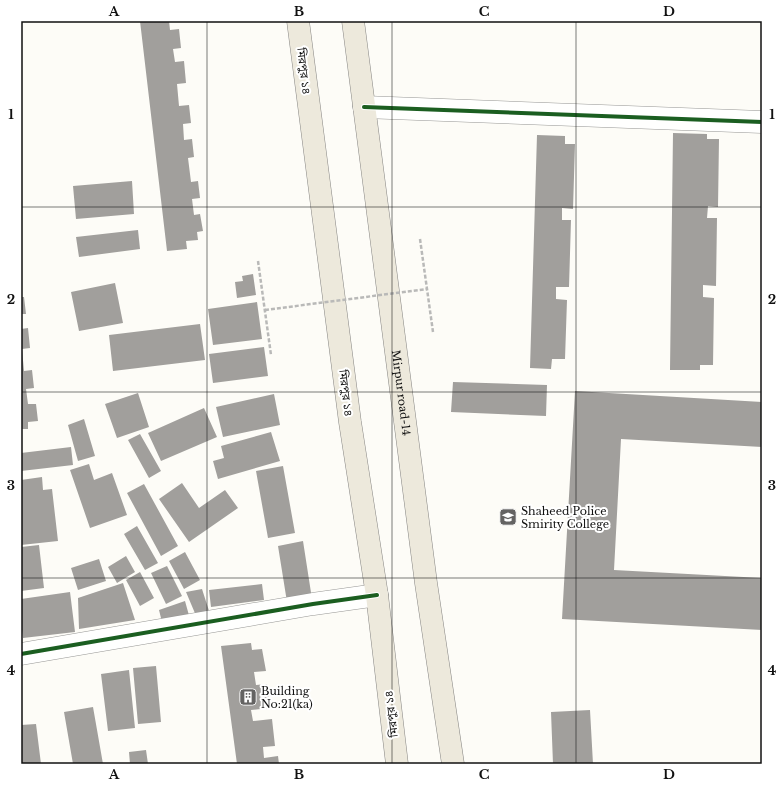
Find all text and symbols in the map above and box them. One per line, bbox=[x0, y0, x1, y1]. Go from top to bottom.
text: A bbox=[108, 3, 120, 20]
text: B bbox=[294, 3, 304, 20]
text: C bbox=[479, 3, 490, 20]
text: D bbox=[663, 3, 675, 20]
street label: মিরপুর ১৪ bbox=[294, 46, 314, 95]
text: 1 bbox=[8, 106, 14, 123]
text: 1 bbox=[769, 106, 775, 123]
text: 2 bbox=[7, 291, 15, 308]
text: 2 bbox=[768, 291, 776, 308]
street label: Mirpur road-14 bbox=[389, 349, 414, 437]
street label: মিরপুর ১৪ bbox=[336, 368, 356, 417]
text: 3 bbox=[7, 477, 15, 494]
text: 3 bbox=[768, 477, 776, 494]
place label: Shaheed Police Smirity College bbox=[521, 504, 609, 531]
school or university icon: Shaheed Police Smirity College bbox=[498, 507, 518, 527]
text: 4 bbox=[7, 662, 16, 679]
text: 4 bbox=[768, 662, 777, 679]
place label: Building No:21(ka) bbox=[261, 684, 313, 711]
building icon: Building No:21(ka) bbox=[238, 687, 258, 707]
street label: মিরপুর ১৪ bbox=[381, 690, 401, 739]
text: A bbox=[108, 766, 120, 783]
text: B bbox=[294, 766, 304, 783]
text: C bbox=[479, 766, 490, 783]
text: D bbox=[663, 766, 675, 783]

